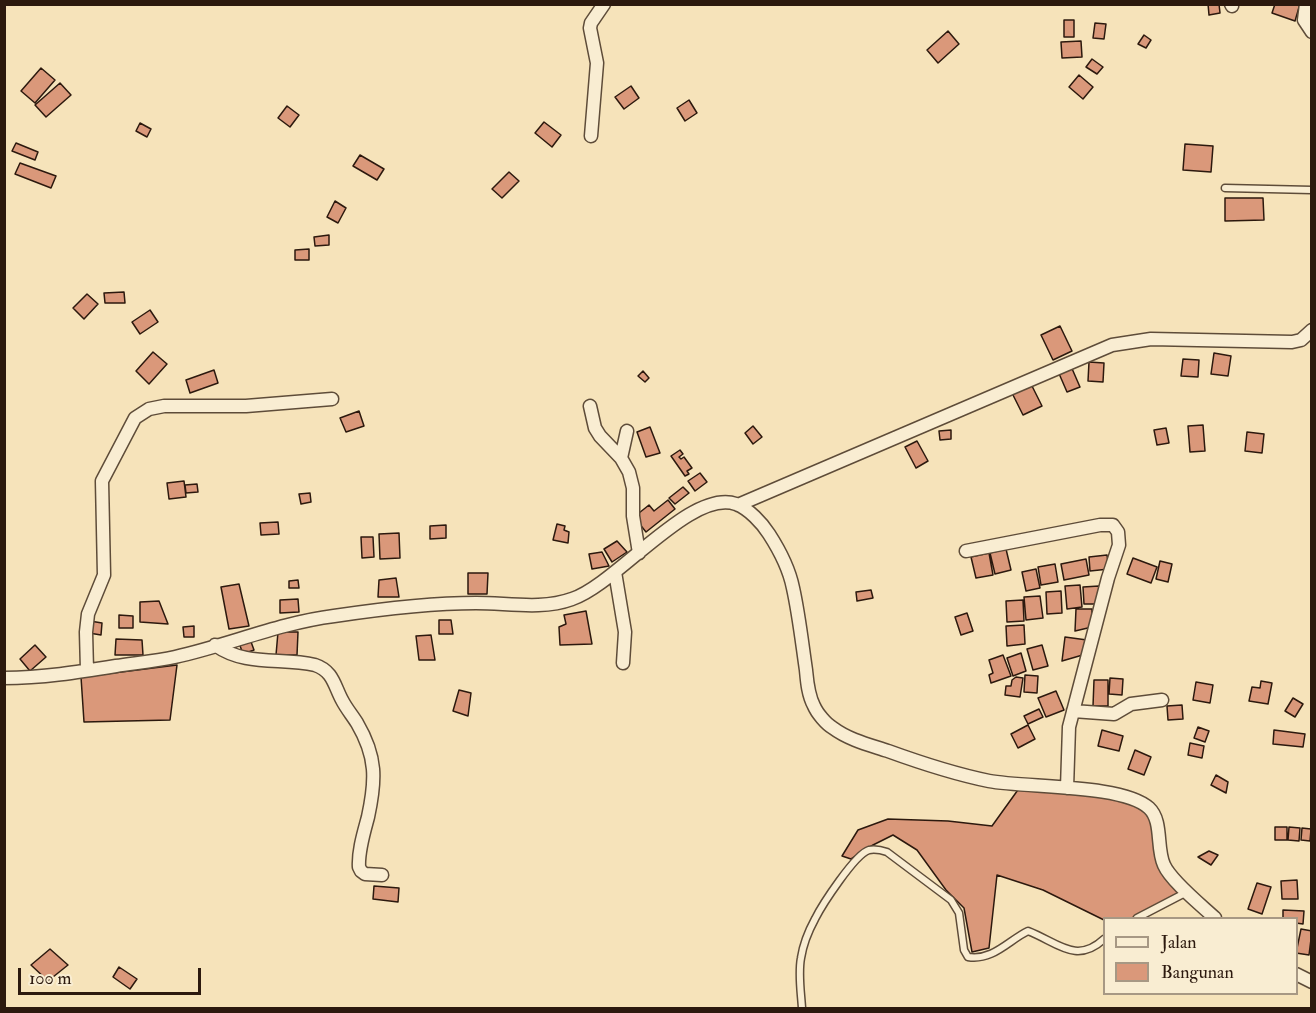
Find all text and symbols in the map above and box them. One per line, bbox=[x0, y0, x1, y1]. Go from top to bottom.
legend bbox=[1103, 917, 1298, 995]
text: Jalan bbox=[1161, 931, 1197, 954]
scale bar bbox=[21, 956, 204, 994]
text: Bangunan bbox=[1161, 961, 1234, 984]
text: 100 m bbox=[29, 967, 72, 990]

